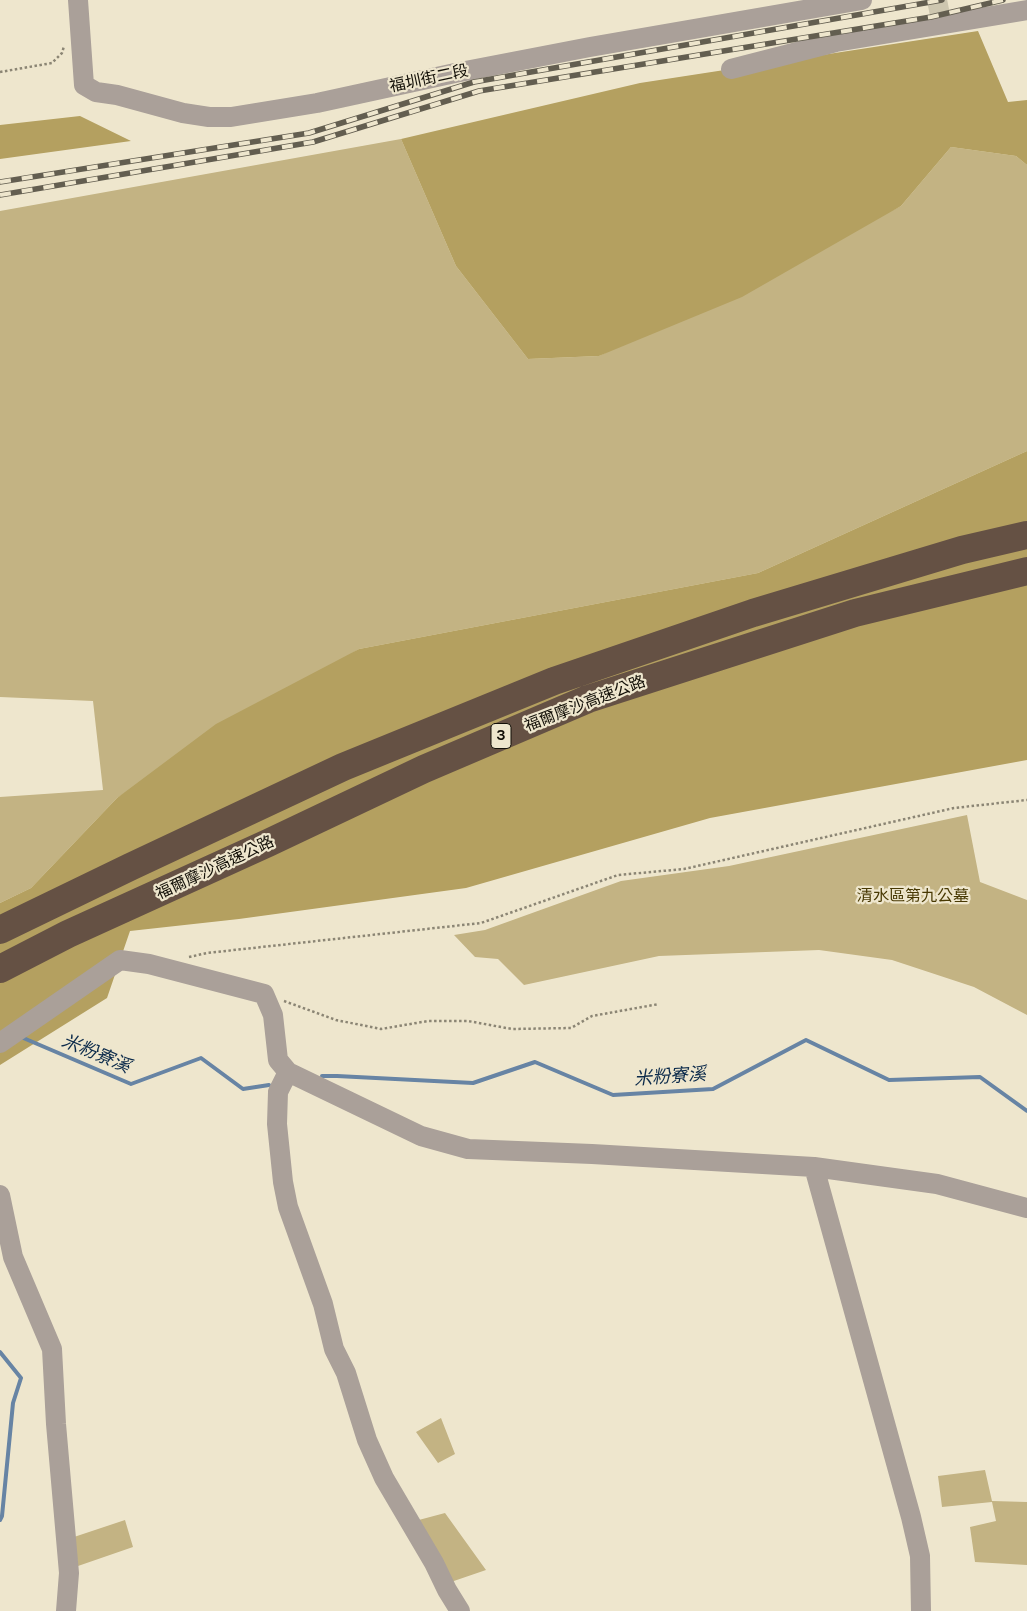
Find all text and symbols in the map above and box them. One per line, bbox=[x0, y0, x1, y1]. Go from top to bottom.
street label: 福圳街二段 bbox=[388, 61, 470, 97]
street label: 福爾摩沙高速公路 bbox=[522, 672, 648, 736]
road number: 3 bbox=[491, 724, 511, 748]
street label: 福爾摩沙高速公路 bbox=[153, 832, 277, 904]
park label: 清水區第九公墓 bbox=[857, 886, 969, 906]
water label: 米粉寮溪 bbox=[59, 1030, 133, 1078]
water label: 米粉寮溪 bbox=[633, 1064, 707, 1090]

